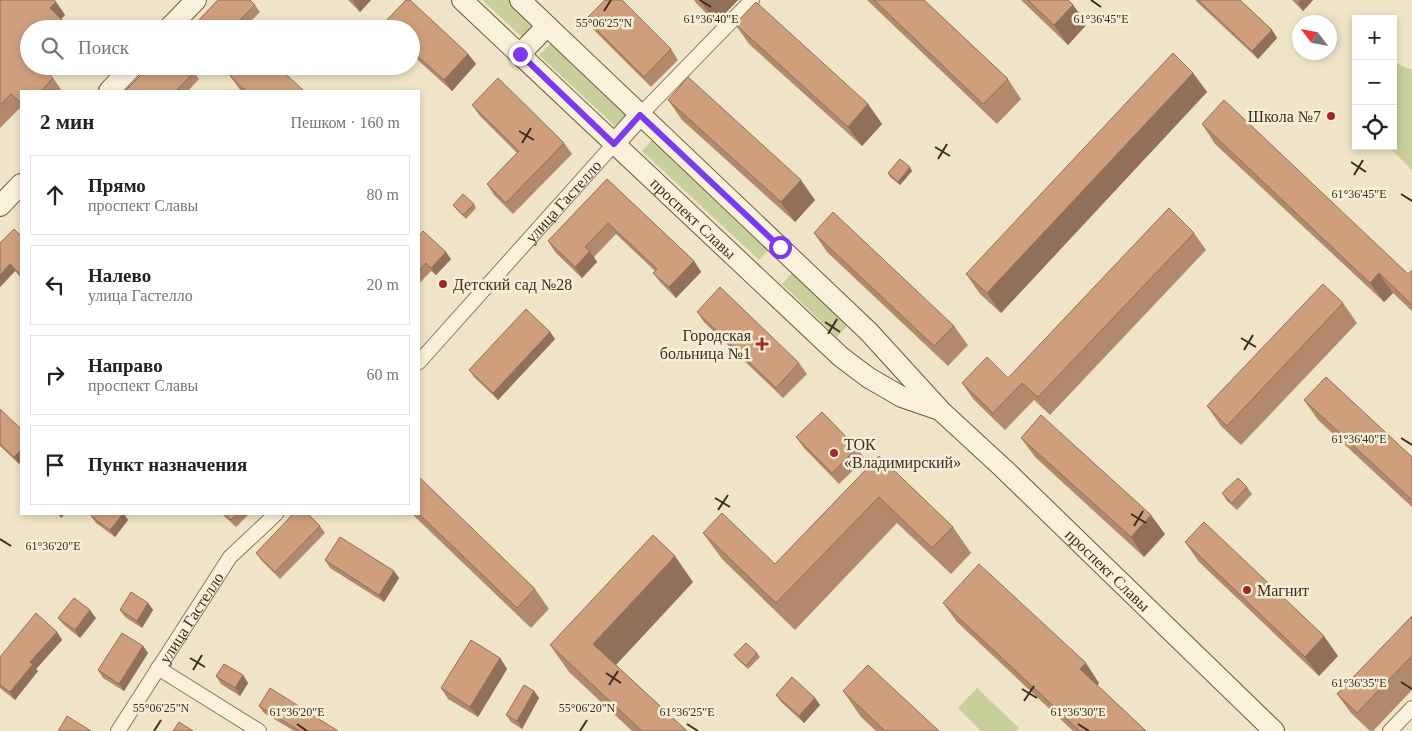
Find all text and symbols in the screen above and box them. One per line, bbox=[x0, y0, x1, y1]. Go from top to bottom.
text: 61°36'40"E bbox=[683, 12, 739, 26]
text: 61°36'45"E bbox=[1073, 12, 1129, 26]
north arrow bbox=[1292, 15, 1337, 60]
map controls bbox=[1352, 15, 1397, 150]
button: + bbox=[1352, 15, 1397, 60]
text: 55°06'25"N bbox=[576, 16, 633, 30]
search box bbox=[20, 20, 420, 75]
icon: search bbox=[38, 34, 66, 62]
text: Поиск bbox=[78, 37, 129, 58]
route end bbox=[509, 43, 532, 66]
button: − bbox=[1352, 60, 1397, 105]
button: locate bbox=[1352, 105, 1397, 150]
place label: Школа №7 bbox=[1248, 108, 1321, 125]
text: 2 мин bbox=[40, 110, 94, 134]
marker: Школа №7 bbox=[1325, 110, 1337, 122]
text: Пешком · 160 m bbox=[290, 114, 400, 131]
street label: улица Гастелло bbox=[522, 157, 605, 247]
street label: проспект Славы bbox=[647, 174, 739, 263]
text: Прямо bbox=[88, 175, 146, 196]
icon: ahead bbox=[41, 181, 69, 209]
text: 80 m bbox=[367, 186, 399, 203]
text: 61°36'45"E bbox=[1331, 187, 1387, 201]
text: проспект Славы bbox=[88, 197, 198, 214]
route start bbox=[769, 236, 792, 259]
text: Налево bbox=[88, 265, 151, 286]
icon: left bbox=[41, 271, 69, 299]
text: 20 m bbox=[367, 276, 399, 293]
place label: Детский сад №28 bbox=[453, 276, 572, 294]
marker: Детский сад №28 bbox=[437, 278, 449, 290]
text: улица Гастелло bbox=[88, 287, 193, 304]
place label: Городская больница №1 bbox=[660, 327, 752, 363]
marker: Городская больница №1 bbox=[755, 337, 769, 351]
text: Направо bbox=[88, 355, 163, 376]
icon: right bbox=[41, 361, 69, 389]
text: 60 m bbox=[367, 366, 399, 383]
text: проспект Славы bbox=[88, 377, 198, 394]
text: 61°36'40"E bbox=[1331, 432, 1387, 446]
place label: ТОК «Владимирский» bbox=[844, 436, 961, 472]
marker: ТОК «Владимирский» bbox=[828, 447, 840, 459]
icon: arrive bbox=[41, 451, 69, 479]
text: Пункт назначения bbox=[88, 454, 247, 475]
street label: проспект Славы bbox=[1062, 526, 1153, 615]
text: 61°36'20"E bbox=[25, 539, 81, 553]
street label: улица Гастелло bbox=[156, 569, 227, 667]
place label: Магнит bbox=[1257, 582, 1309, 599]
marker: Магнит bbox=[1241, 584, 1253, 596]
text: 61°36'35"E bbox=[1331, 676, 1387, 690]
text: 55°06'25"N bbox=[133, 701, 190, 715]
text: 55°06'20"N bbox=[559, 701, 616, 715]
text: 61°36'20"E bbox=[269, 705, 325, 719]
text: 61°36'25"E bbox=[659, 705, 715, 719]
text: 61°36'30"E bbox=[1050, 705, 1106, 719]

